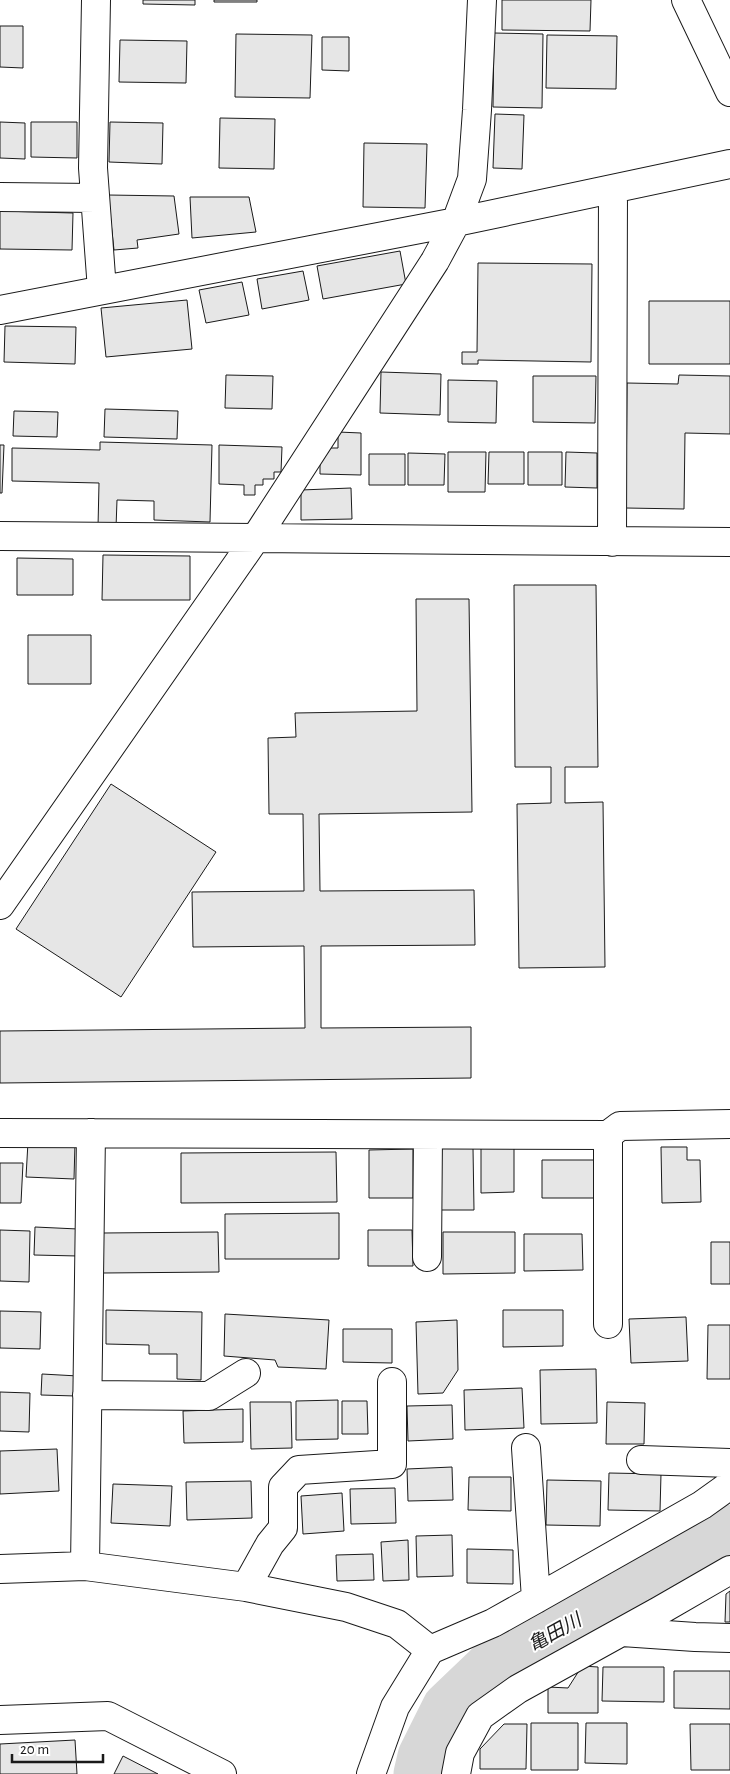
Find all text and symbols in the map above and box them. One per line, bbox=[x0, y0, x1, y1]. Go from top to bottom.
water label: 亀田川 bbox=[525, 1609, 586, 1655]
scale bar bbox=[12, 1732, 104, 1764]
text: 20 m bbox=[20, 1742, 49, 1757]

